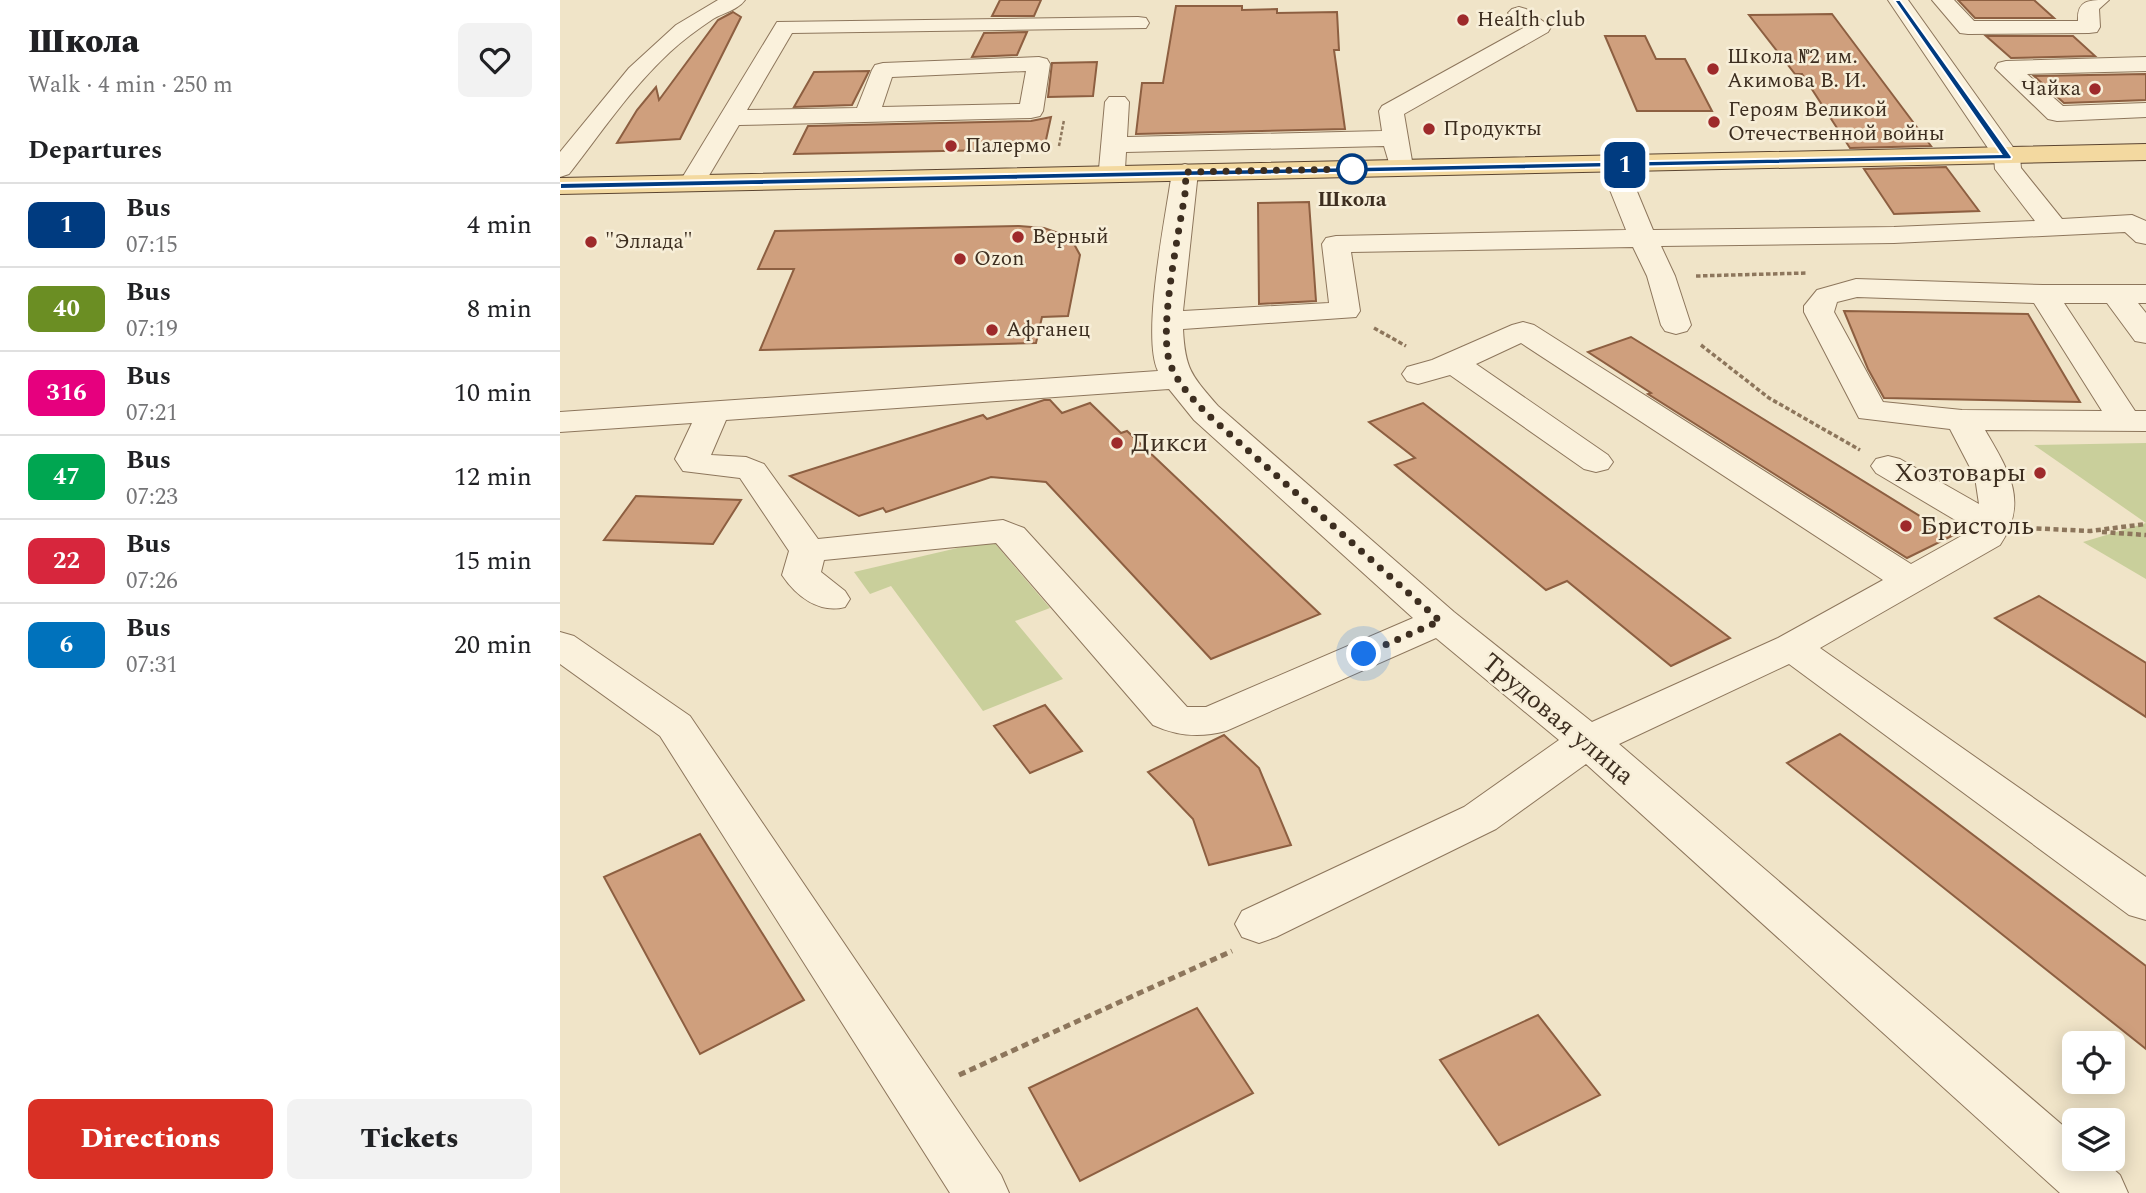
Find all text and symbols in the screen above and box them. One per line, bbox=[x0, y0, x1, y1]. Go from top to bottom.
place label: Health club bbox=[1477, 4, 1585, 36]
marker: Health club bbox=[1455, 12, 1471, 28]
text: Школа bbox=[28, 17, 139, 67]
button: heart bbox=[458, 23, 532, 97]
place label: Школа №2 им. Акимова В. И. bbox=[1727, 41, 1867, 97]
marker: Школа №2 им. Акимова В. И. bbox=[1705, 61, 1721, 77]
text: Walk · 4 min · 250 m bbox=[28, 68, 233, 103]
place label: Чайка bbox=[2021, 73, 2082, 105]
marker: Чайка bbox=[2087, 81, 2103, 97]
place label: Героям Великой Отечественной войны bbox=[1728, 94, 1945, 150]
place label: Продукты bbox=[1443, 113, 1542, 145]
marker: Героям Великой Отечественной войны bbox=[1706, 114, 1722, 130]
marker: Продукты bbox=[1421, 121, 1437, 137]
text: Departures bbox=[28, 130, 162, 170]
place label: Палермо bbox=[965, 130, 1051, 162]
marker: Палермо bbox=[943, 138, 959, 154]
line badge: 1 bbox=[1602, 142, 1648, 188]
text: 1 bbox=[1618, 147, 1632, 183]
marker: Школа bbox=[1337, 154, 1367, 184]
place label: Школа bbox=[1317, 184, 1387, 216]
text: Bus bbox=[126, 188, 171, 228]
text: 4 min bbox=[467, 205, 532, 245]
text: 1 bbox=[60, 207, 73, 243]
place label: Верный bbox=[1032, 221, 1109, 253]
place label: "Эллада" bbox=[605, 226, 693, 258]
text: 07:15 bbox=[126, 228, 178, 263]
marker: Верный bbox=[1010, 229, 1026, 245]
marker: "Эллада" bbox=[583, 234, 599, 250]
place label: Ozon bbox=[974, 243, 1024, 275]
marker: Ozon bbox=[952, 251, 968, 267]
text: Bus bbox=[126, 272, 171, 312]
text: 8 min bbox=[467, 289, 532, 329]
text: 40 bbox=[53, 291, 80, 327]
text: 07:19 bbox=[126, 312, 178, 347]
place label: Афганец bbox=[1006, 314, 1090, 346]
marker: Афганец bbox=[984, 322, 1000, 338]
text: Bus bbox=[126, 356, 171, 396]
text: 10 min bbox=[454, 373, 532, 413]
text: 316 bbox=[46, 375, 87, 411]
text: 07:21 bbox=[126, 396, 178, 431]
place label: Дикси bbox=[1131, 423, 1208, 463]
marker: Дикси bbox=[1109, 435, 1125, 451]
text: Bus bbox=[126, 440, 171, 480]
place label: Хозтовары bbox=[1894, 453, 2026, 493]
text: 12 min bbox=[454, 457, 532, 497]
text: 47 bbox=[53, 459, 80, 495]
marker: Хозтовары bbox=[2032, 465, 2048, 481]
text: 07:23 bbox=[126, 480, 178, 515]
place label: Бристоль bbox=[1920, 506, 2034, 546]
marker: Бристоль bbox=[1898, 518, 1914, 534]
text: Bus bbox=[126, 524, 171, 564]
text: 15 min bbox=[454, 541, 532, 581]
text: 22 bbox=[53, 543, 80, 579]
text: 07:26 bbox=[126, 564, 178, 599]
text: Bus bbox=[126, 608, 171, 648]
text: 20 min bbox=[454, 625, 532, 665]
text: 6 bbox=[60, 627, 73, 663]
your location bbox=[1346, 636, 1381, 671]
street label: Трудовая улица bbox=[1473, 643, 1643, 795]
text: 07:31 bbox=[126, 648, 178, 683]
map controls bbox=[2062, 1031, 2125, 1171]
button: locate bbox=[2062, 1031, 2125, 1094]
button: Directions bbox=[28, 1099, 273, 1179]
button: Tickets bbox=[287, 1099, 532, 1179]
button: layers bbox=[2062, 1108, 2125, 1171]

